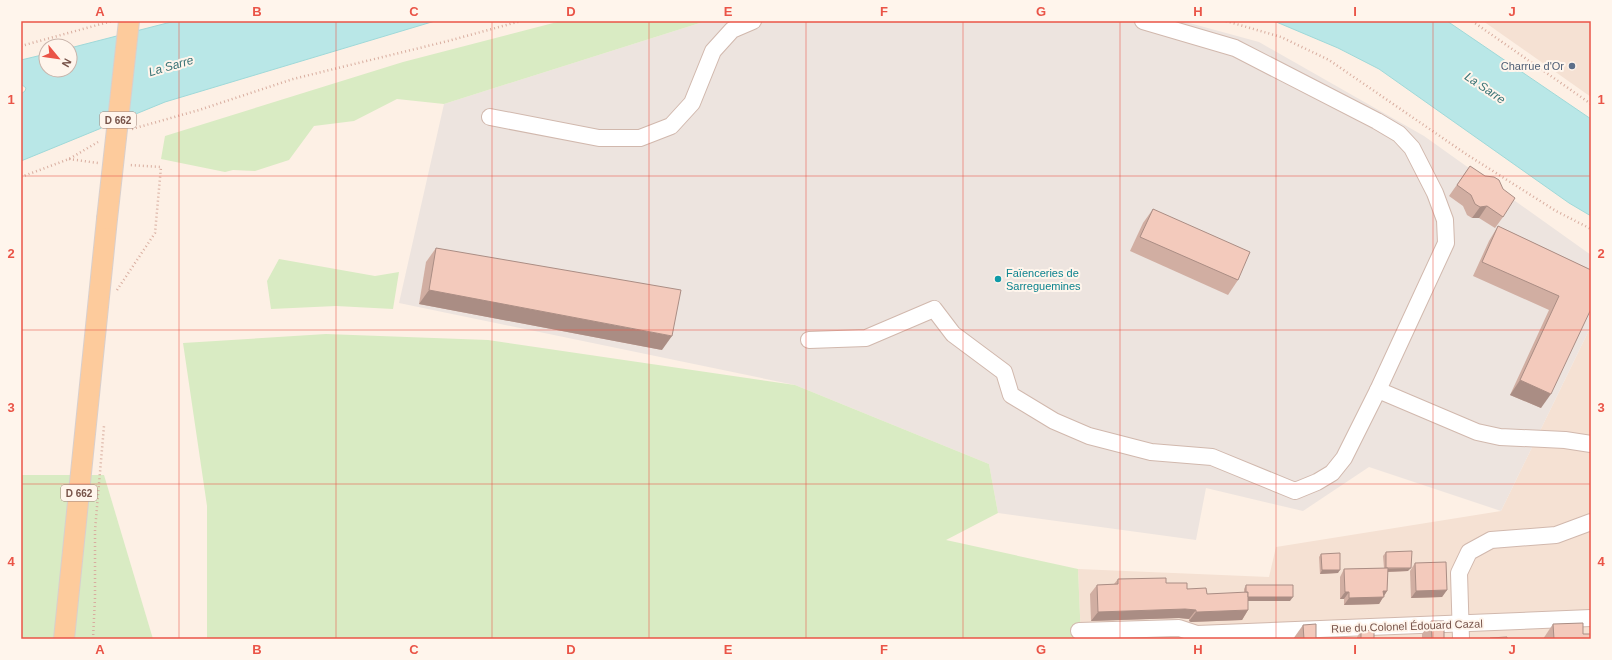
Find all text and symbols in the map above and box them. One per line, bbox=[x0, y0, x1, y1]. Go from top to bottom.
text: A bbox=[95, 4, 105, 19]
text: B bbox=[252, 4, 262, 19]
text: C bbox=[409, 4, 419, 19]
text: D bbox=[566, 4, 576, 19]
text: E bbox=[724, 4, 733, 19]
text: F bbox=[880, 4, 888, 19]
text: G bbox=[1036, 4, 1046, 19]
text: H bbox=[1193, 4, 1203, 19]
text: I bbox=[1353, 4, 1357, 19]
text: J bbox=[1508, 4, 1516, 19]
north arrow bbox=[38, 38, 78, 78]
water label: La Sarre bbox=[147, 53, 195, 79]
text: N bbox=[60, 56, 74, 69]
place label: Charrue d'Or bbox=[1501, 60, 1564, 72]
marker: Charrue d'Or bbox=[1567, 61, 1577, 71]
water label: La Sarre bbox=[1462, 69, 1508, 107]
text: 1 bbox=[7, 92, 15, 107]
text: 1 bbox=[1597, 92, 1605, 107]
road number: D 662 bbox=[100, 112, 136, 128]
text: 2 bbox=[7, 246, 15, 261]
text: 2 bbox=[1597, 246, 1605, 261]
place label: Faïenceries de Sarreguemines bbox=[1006, 267, 1081, 292]
marker: Faïenceries de Sarreguemines bbox=[993, 274, 1003, 284]
text: 3 bbox=[7, 400, 15, 415]
text: 3 bbox=[1597, 400, 1605, 415]
road number: D 662 bbox=[61, 485, 97, 501]
text: 4 bbox=[7, 554, 15, 569]
text: 4 bbox=[1597, 554, 1605, 569]
street label: Rue du Colonel Édouard Cazal bbox=[1331, 617, 1483, 635]
text: A bbox=[95, 642, 105, 657]
text: B bbox=[252, 642, 262, 657]
text: C bbox=[409, 642, 419, 657]
text: D bbox=[566, 642, 576, 657]
text: E bbox=[724, 642, 733, 657]
text: F bbox=[880, 642, 888, 657]
text: G bbox=[1036, 642, 1046, 657]
text: H bbox=[1193, 642, 1203, 657]
text: I bbox=[1353, 642, 1357, 657]
text: J bbox=[1508, 642, 1516, 657]

